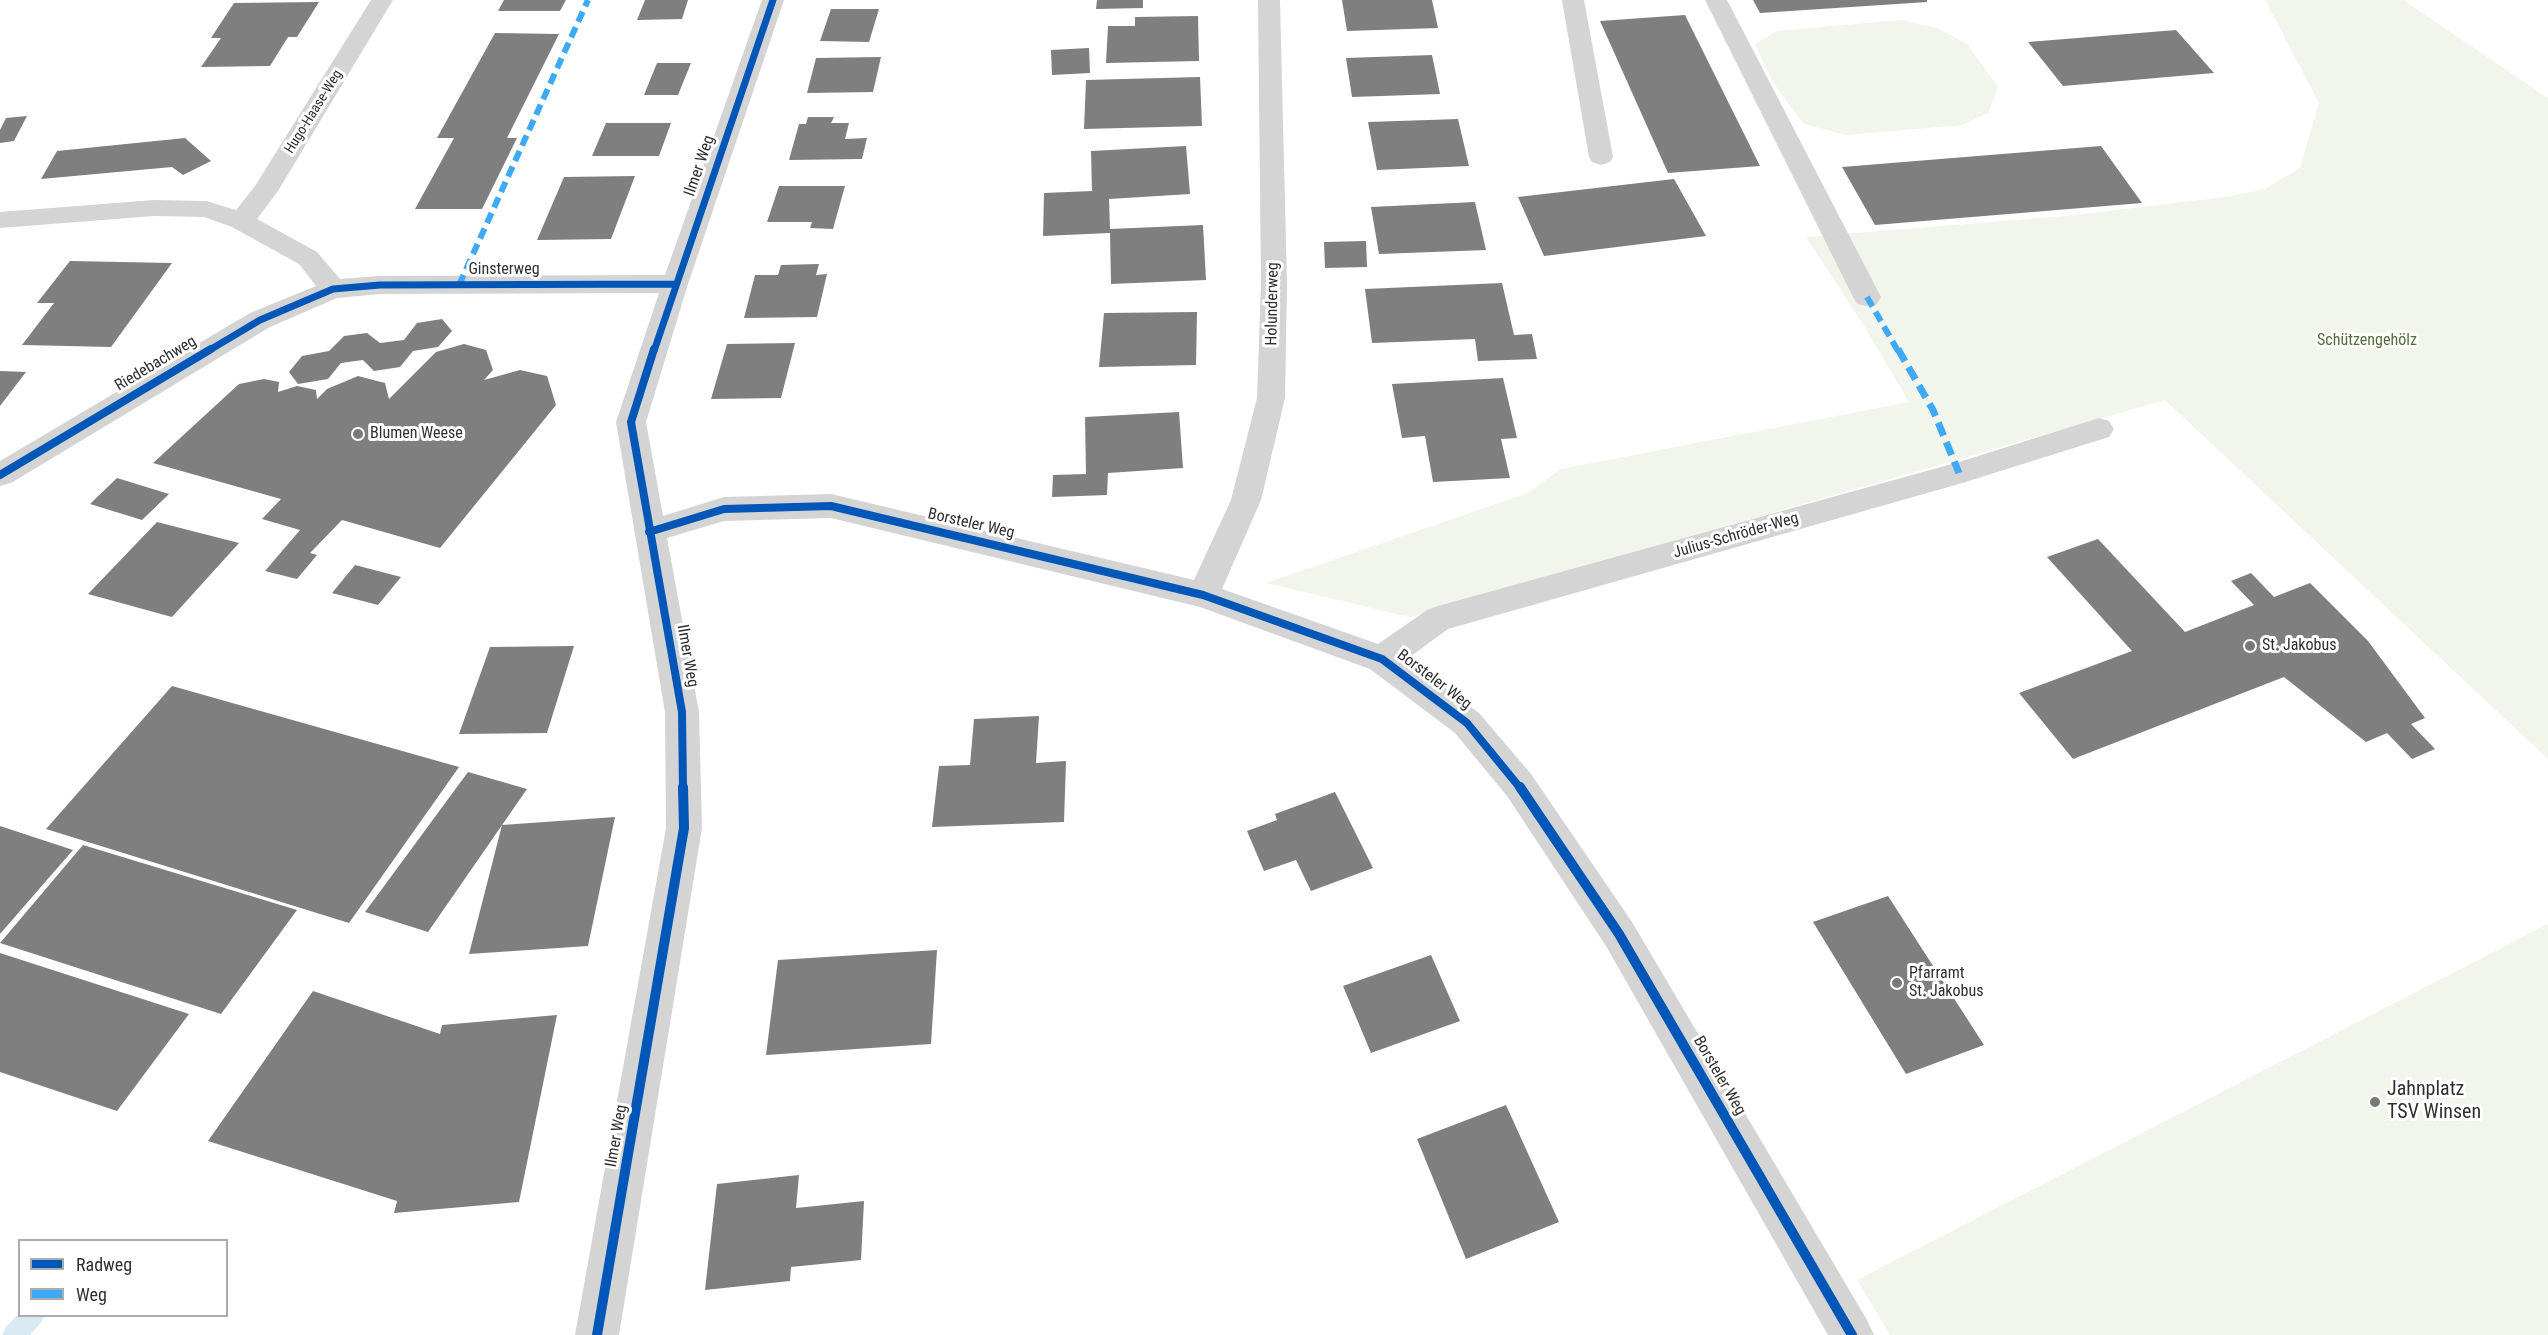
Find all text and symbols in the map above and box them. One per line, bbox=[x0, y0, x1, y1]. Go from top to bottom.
street label: Hugo-Haase-Weg bbox=[282, 67, 346, 157]
street label: Ilmer Weg bbox=[681, 133, 719, 199]
street label: Ginsterweg bbox=[468, 260, 540, 280]
street label: Holunderweg bbox=[1263, 262, 1283, 346]
park label: Schützengehölz bbox=[2317, 331, 2417, 351]
street label: Riedebachweg bbox=[112, 332, 200, 396]
place label: Blumen Weese bbox=[370, 424, 463, 444]
marker: Blumen Weese bbox=[351, 427, 365, 441]
street label: Borsteler Weg bbox=[926, 505, 1016, 543]
street label: Julius-Schröder-Weg bbox=[1671, 509, 1801, 563]
street label: Ilmer Weg bbox=[672, 623, 702, 689]
place label: St. Jakobus bbox=[2262, 636, 2336, 656]
marker: St. Jakobus bbox=[2243, 639, 2257, 653]
street label: Borsteler Weg bbox=[1393, 646, 1475, 714]
place label: Pfarramt St. Jakobus bbox=[1909, 964, 1983, 1002]
marker: Pfarramt St. Jakobus bbox=[1890, 976, 1904, 990]
street label: Borsteler Weg bbox=[1689, 1033, 1749, 1119]
place label: Jahnplatz TSV Winsen bbox=[2387, 1078, 2481, 1125]
marker: Jahnplatz TSV Winsen bbox=[2368, 1095, 2382, 1109]
street label: Ilmer Weg bbox=[602, 1103, 632, 1169]
legend bbox=[18, 1239, 228, 1317]
text: Radweg bbox=[76, 1254, 132, 1275]
text: Weg bbox=[76, 1284, 107, 1305]

